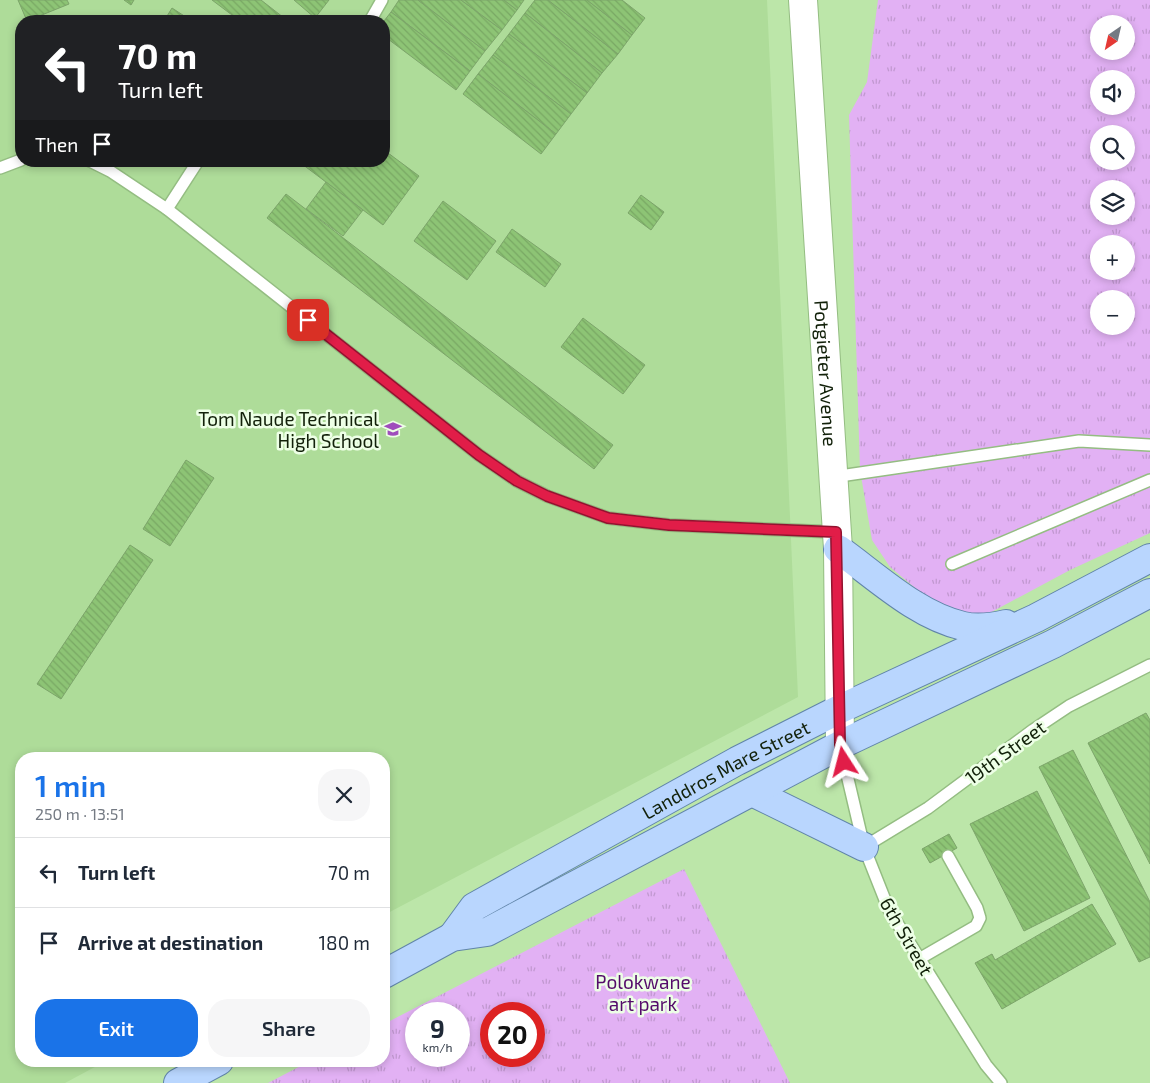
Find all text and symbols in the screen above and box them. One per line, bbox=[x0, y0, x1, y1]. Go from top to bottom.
north arrow bbox=[1090, 15, 1135, 60]
map controls bbox=[1090, 15, 1135, 335]
text: 70 m bbox=[118, 34, 197, 76]
icon: left bbox=[35, 35, 100, 100]
button: sound bbox=[1090, 70, 1135, 115]
text: Turn left bbox=[118, 76, 203, 102]
button: search bbox=[1090, 125, 1135, 170]
icon: arrive bbox=[88, 130, 116, 158]
text: Then bbox=[35, 133, 78, 156]
button: layers bbox=[1090, 180, 1135, 225]
button: + bbox=[1090, 235, 1135, 280]
button: − bbox=[1090, 290, 1135, 335]
pin bbox=[287, 299, 329, 341]
street label: Potgieter Avenue bbox=[811, 299, 843, 447]
icon: arrive bbox=[294, 306, 322, 334]
place label: Tom Naude Technical High School bbox=[198, 407, 379, 452]
school or university icon: Tom Naude Technical High School bbox=[383, 419, 403, 439]
street label: Landdros Mare Street bbox=[637, 715, 813, 823]
street label: 19th Street bbox=[960, 715, 1050, 789]
position arrow bbox=[817, 735, 869, 787]
text: 1 min bbox=[35, 767, 106, 803]
button: close bbox=[318, 769, 370, 821]
text: 250 m · 13:51 bbox=[35, 804, 125, 823]
icon: left bbox=[35, 859, 63, 887]
text: Turn left bbox=[78, 861, 155, 884]
text: 70 m bbox=[328, 861, 370, 884]
street label: 6th Street bbox=[875, 893, 939, 979]
icon: arrive bbox=[35, 929, 63, 957]
text: Arrive at destination bbox=[78, 931, 263, 954]
text: 180 m bbox=[319, 931, 370, 954]
park label: Polokwane art park bbox=[595, 970, 691, 1015]
button: Exit bbox=[35, 999, 198, 1057]
button: Share bbox=[208, 999, 370, 1057]
speed limit sign: 20 bbox=[480, 1002, 545, 1067]
text: 9 bbox=[430, 1013, 445, 1043]
text: km/h bbox=[423, 1040, 452, 1054]

